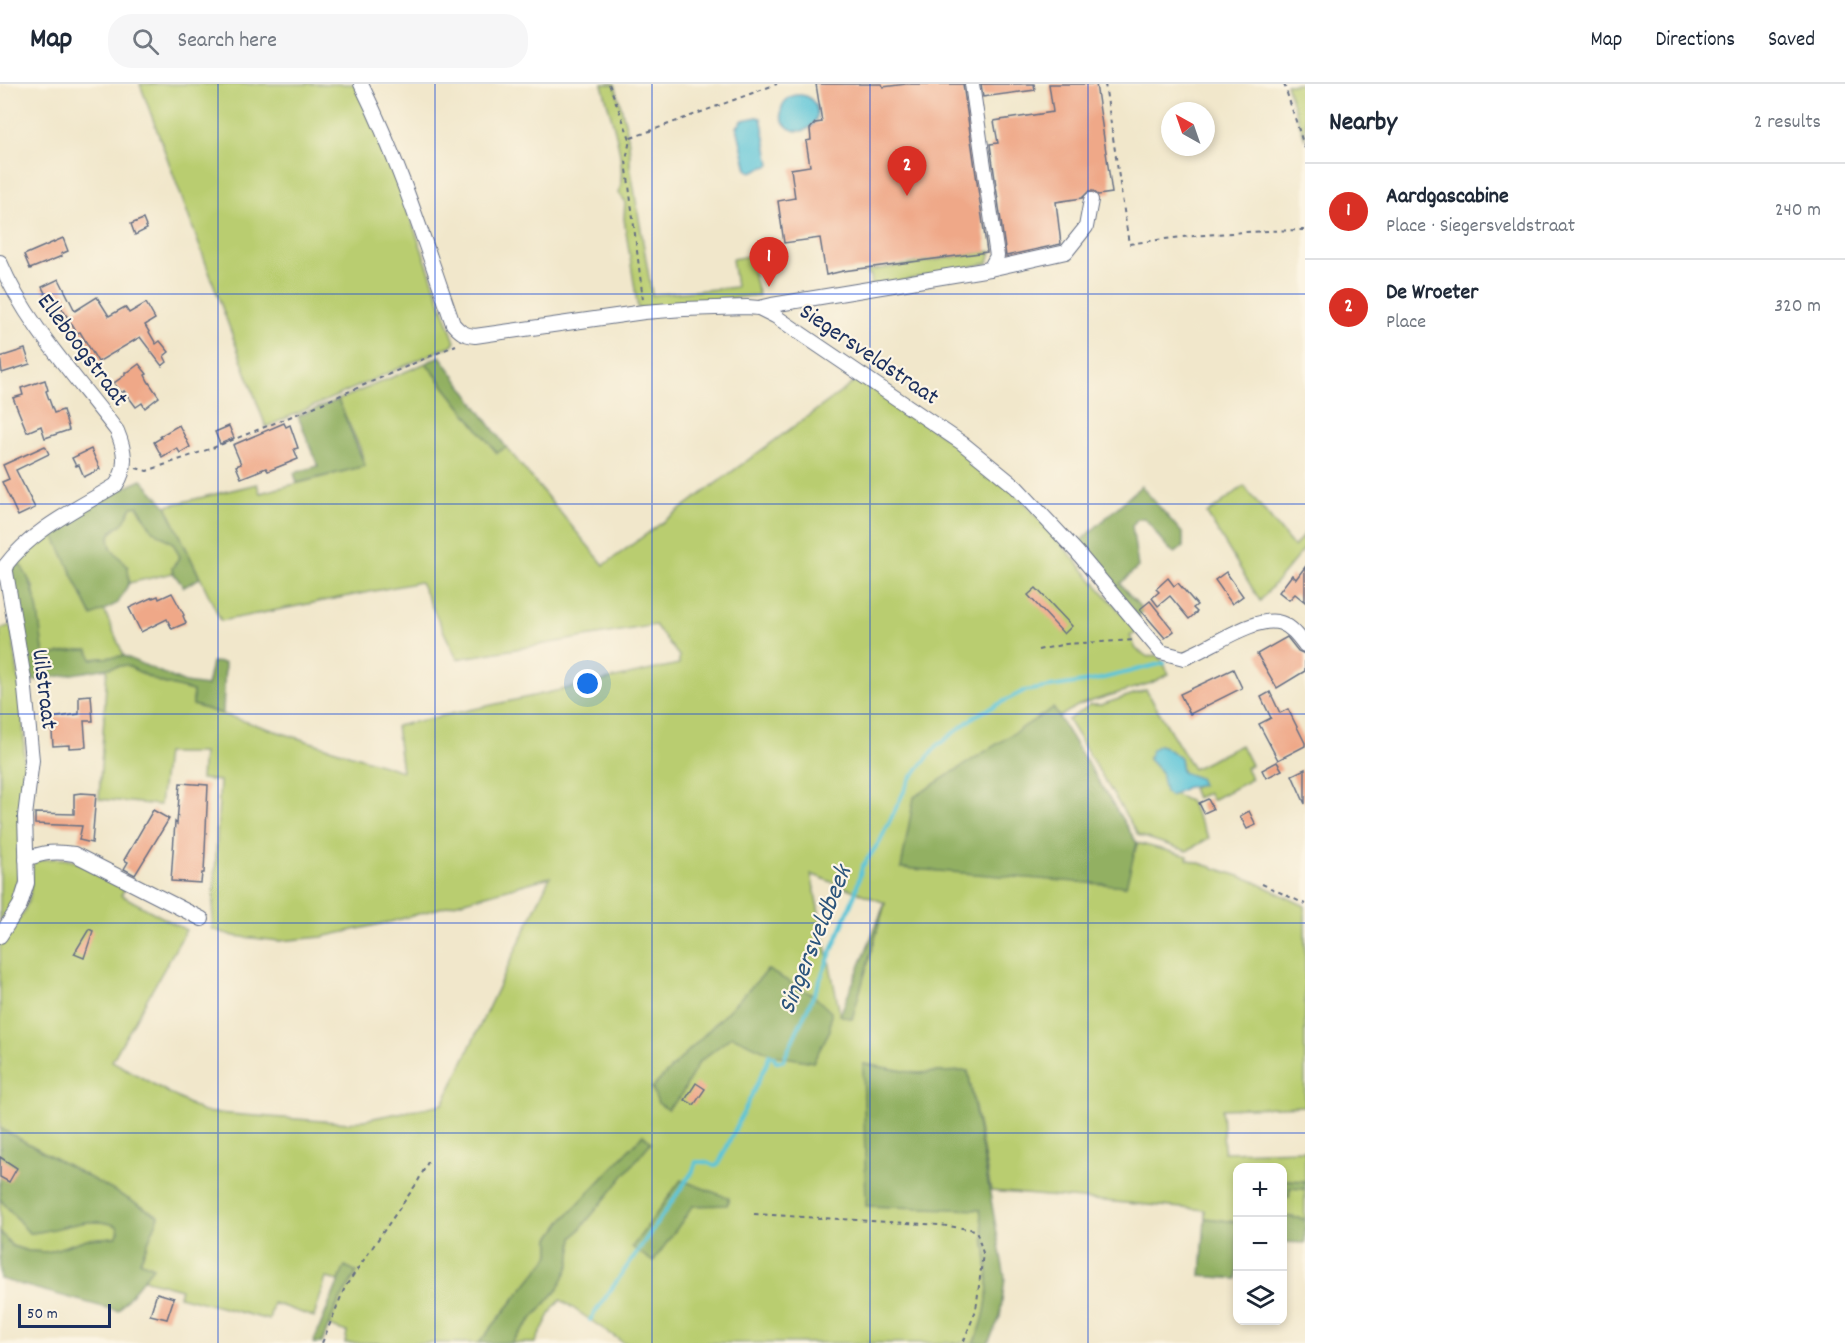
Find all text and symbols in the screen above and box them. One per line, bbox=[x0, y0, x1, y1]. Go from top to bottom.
search box bbox=[108, 14, 528, 68]
text: Map bbox=[30, 21, 72, 61]
icon: search bbox=[129, 25, 162, 58]
text: Search here bbox=[177, 26, 277, 57]
text: Map bbox=[1591, 26, 1622, 56]
text: Directions bbox=[1655, 26, 1735, 56]
text: Saved bbox=[1768, 26, 1815, 56]
north arrow bbox=[1161, 102, 1215, 156]
text: Nearby bbox=[1329, 105, 1397, 142]
text: 2 results bbox=[1754, 109, 1821, 137]
pin: 2 bbox=[888, 147, 926, 196]
text: Aardgascabine bbox=[1386, 182, 1509, 213]
text: 1 bbox=[1346, 197, 1351, 225]
text: 240 m bbox=[1775, 197, 1821, 225]
text: Place · Siegersveldstraat bbox=[1386, 213, 1575, 241]
pin: 1 bbox=[750, 238, 788, 287]
text: De Wroeter bbox=[1386, 278, 1478, 309]
street label: Elleboogstraat bbox=[28, 287, 136, 415]
text: 2 bbox=[1344, 293, 1353, 321]
text: 320 m bbox=[1774, 293, 1821, 321]
street label: Siegersveldstraat bbox=[792, 296, 945, 415]
text: Place bbox=[1386, 309, 1426, 337]
street label: Uilstraat bbox=[21, 647, 65, 732]
your location bbox=[573, 669, 602, 698]
water label: Singersveldbeek bbox=[770, 858, 864, 1020]
map controls bbox=[1233, 1163, 1287, 1325]
button: + bbox=[1233, 1163, 1287, 1217]
button: − bbox=[1233, 1217, 1287, 1271]
button: layers bbox=[1233, 1271, 1287, 1325]
scale bar bbox=[18, 1301, 111, 1328]
text: 50 m bbox=[27, 1303, 58, 1326]

